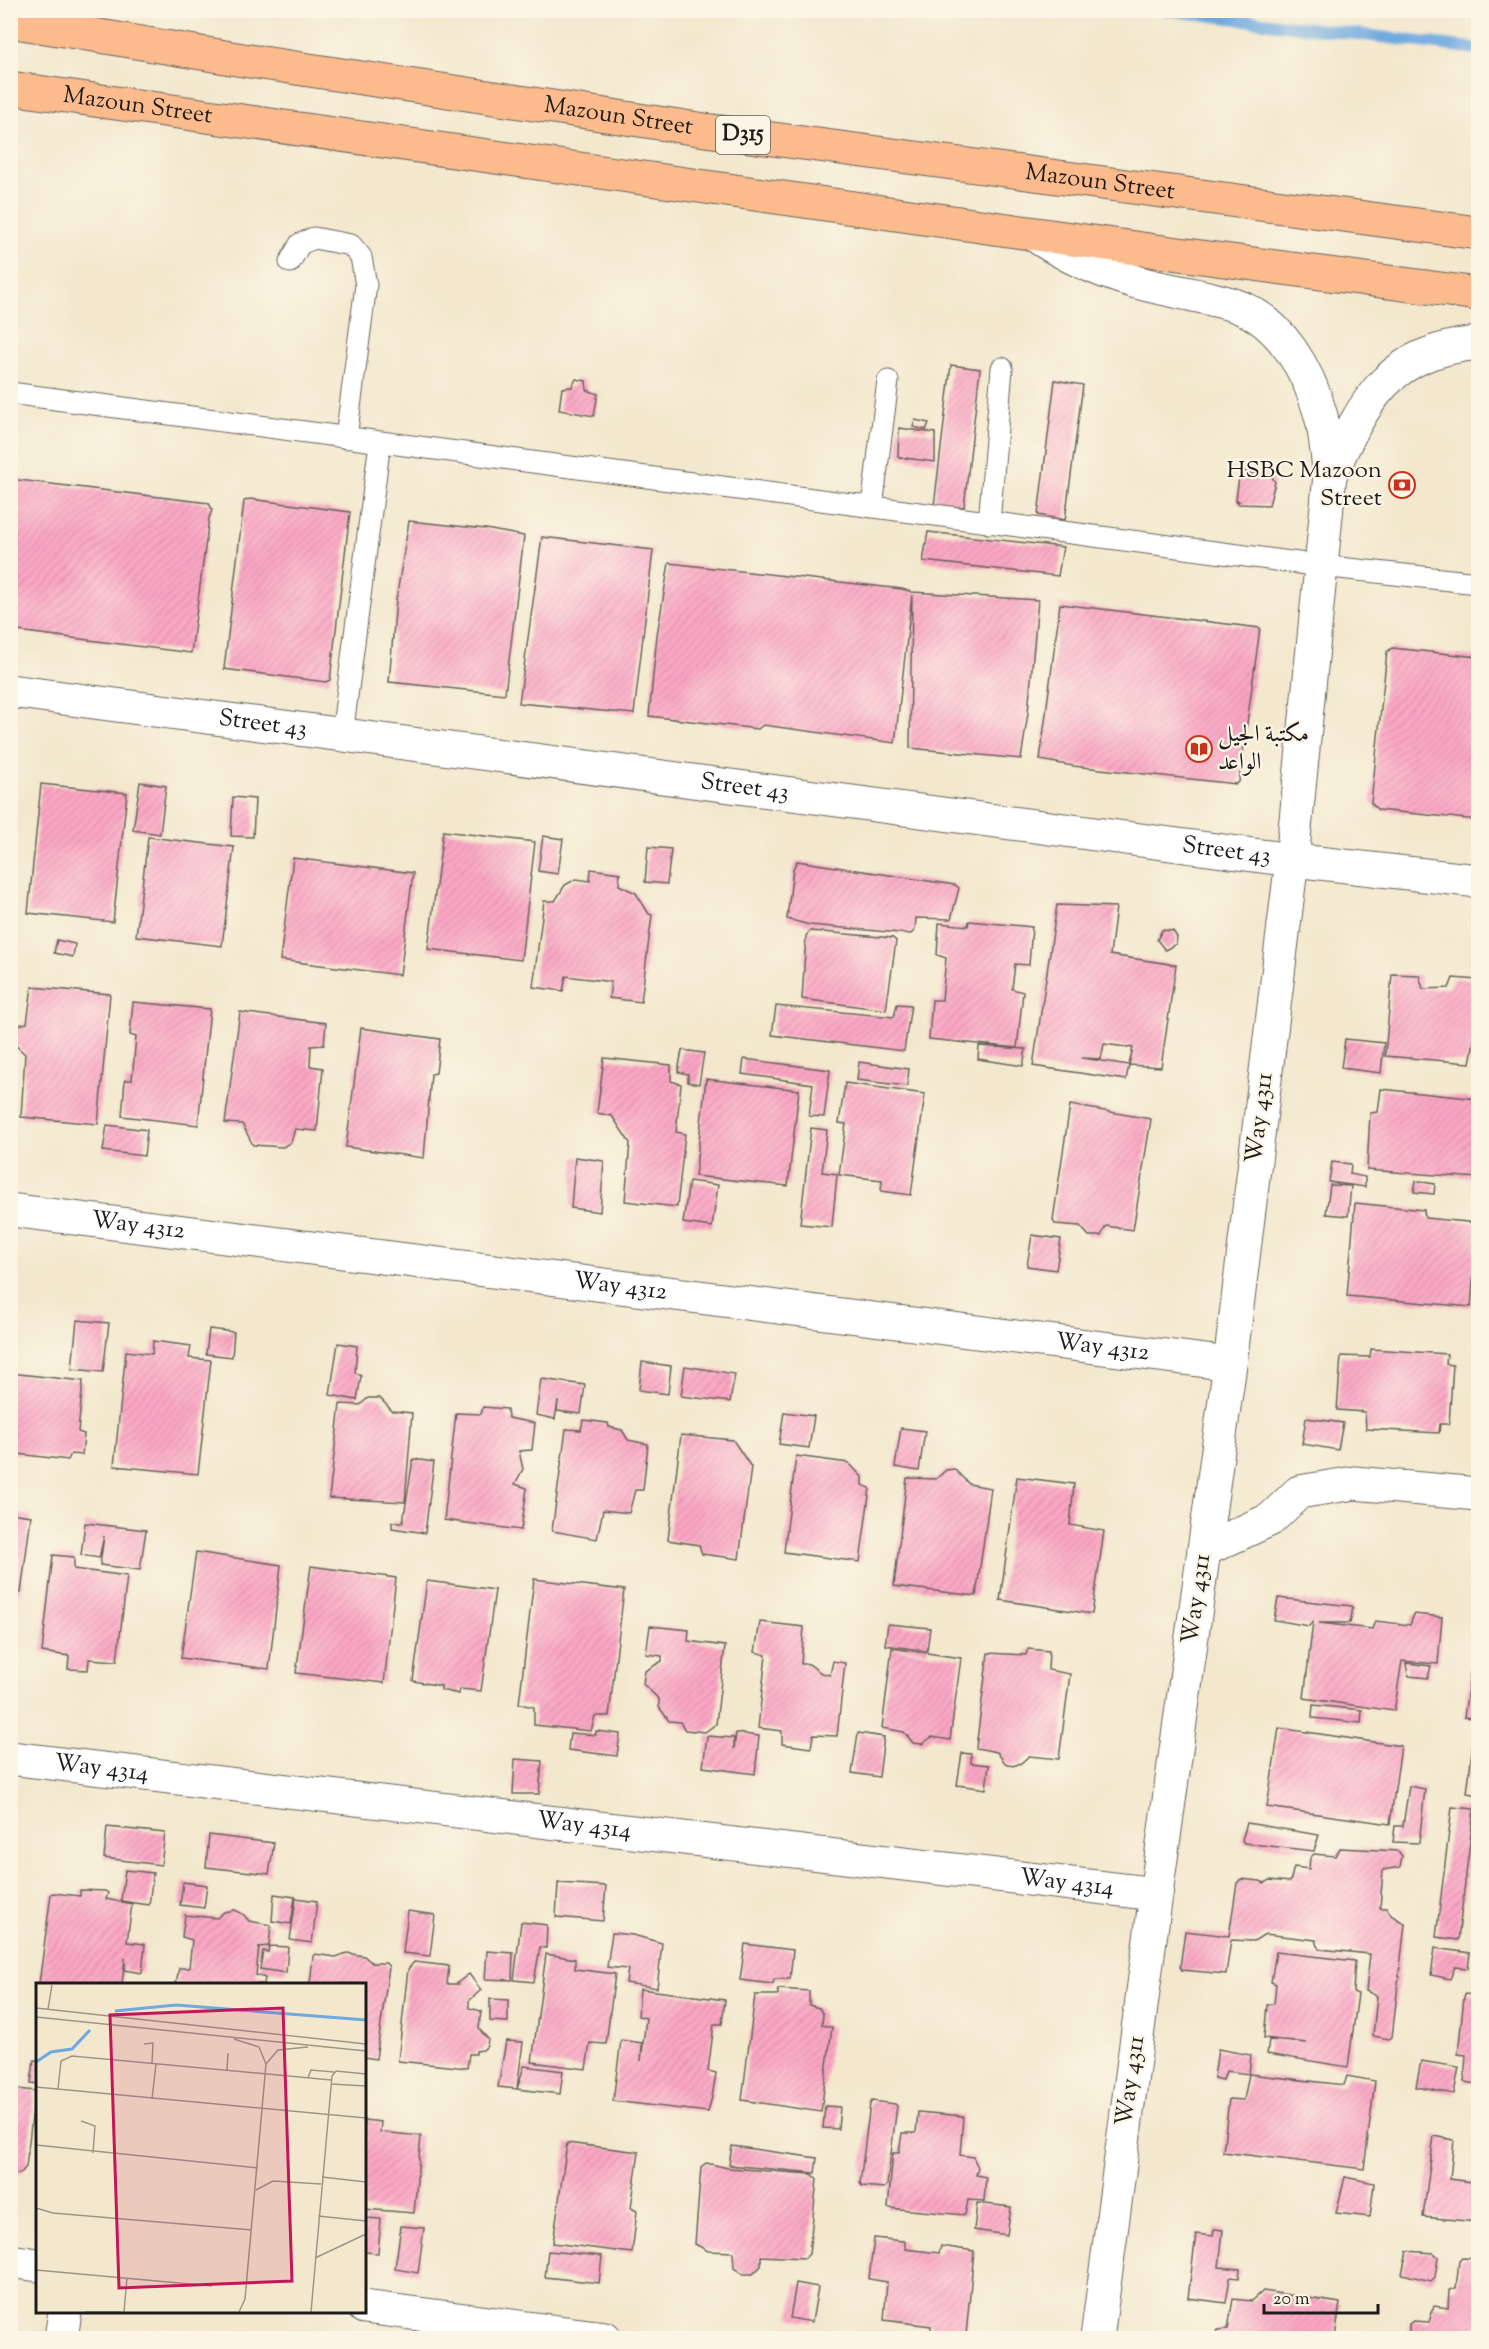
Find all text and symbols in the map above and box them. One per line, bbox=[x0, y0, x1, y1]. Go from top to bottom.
street label: Mazoun Street bbox=[61, 79, 215, 134]
street label: Mazoun Street bbox=[542, 89, 695, 145]
road number: D315 bbox=[716, 116, 770, 154]
street label: Mazoun Street bbox=[1023, 156, 1177, 209]
place label: HSBC Mazoon Street bbox=[1226, 454, 1382, 516]
bank icon: HSBC Mazoon Street bbox=[1387, 470, 1417, 500]
street label: Street 43 bbox=[216, 702, 309, 747]
place label: مكتبة الجيل الواعد bbox=[1218, 718, 1309, 780]
library icon: مكتبة الجيل الواعد bbox=[1184, 734, 1214, 764]
street label: Street 43 bbox=[698, 765, 791, 811]
street label: Street 43 bbox=[1180, 829, 1273, 874]
street label: Way 4311 bbox=[1238, 1071, 1282, 1165]
street label: Way 4312 bbox=[89, 1203, 187, 1249]
street label: Way 4312 bbox=[571, 1264, 669, 1310]
street label: Way 4312 bbox=[1053, 1325, 1151, 1371]
street label: Way 4311 bbox=[1174, 1551, 1220, 1647]
street label: Way 4314 bbox=[52, 1746, 151, 1791]
street label: Way 4314 bbox=[535, 1804, 633, 1849]
street label: Way 4314 bbox=[1017, 1861, 1116, 1906]
inset map bbox=[36, 1983, 366, 2313]
street label: Way 4311 bbox=[1108, 2033, 1154, 2129]
scale bar bbox=[1264, 2277, 1378, 2315]
text: 20 m bbox=[1273, 2287, 1310, 2313]

